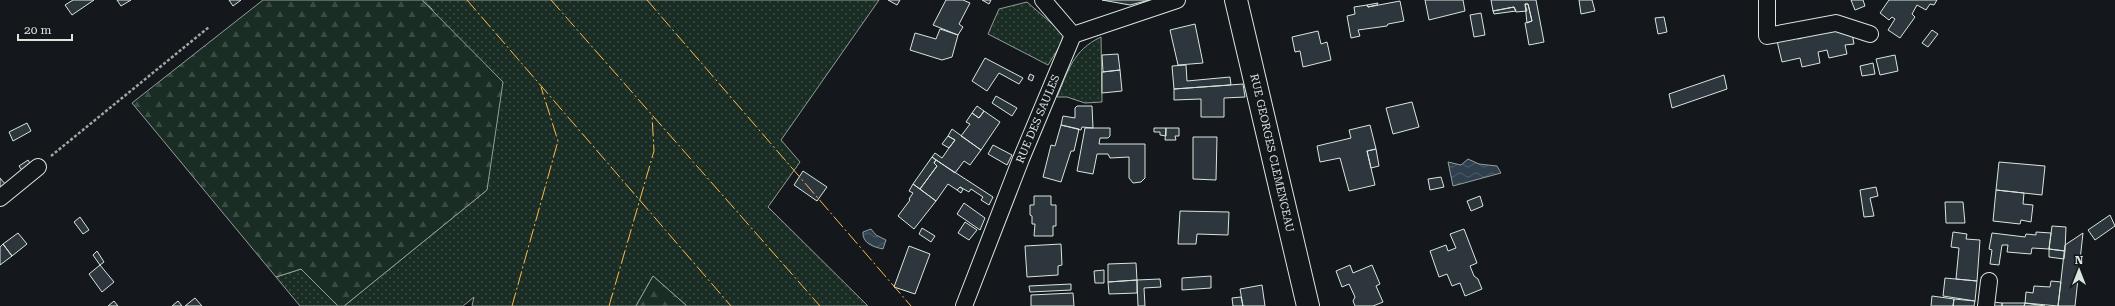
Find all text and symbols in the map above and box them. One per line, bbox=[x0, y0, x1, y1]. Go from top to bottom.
scale bar bbox=[18, 16, 72, 42]
text: 20 m bbox=[24, 23, 51, 37]
street label: RUE GEORGES CLEMENCEAU bbox=[1247, 72, 1297, 234]
street label: RUE DES SAULES bbox=[1013, 73, 1063, 165]
north arrow bbox=[2059, 250, 2099, 290]
text: N bbox=[2075, 254, 2084, 267]

